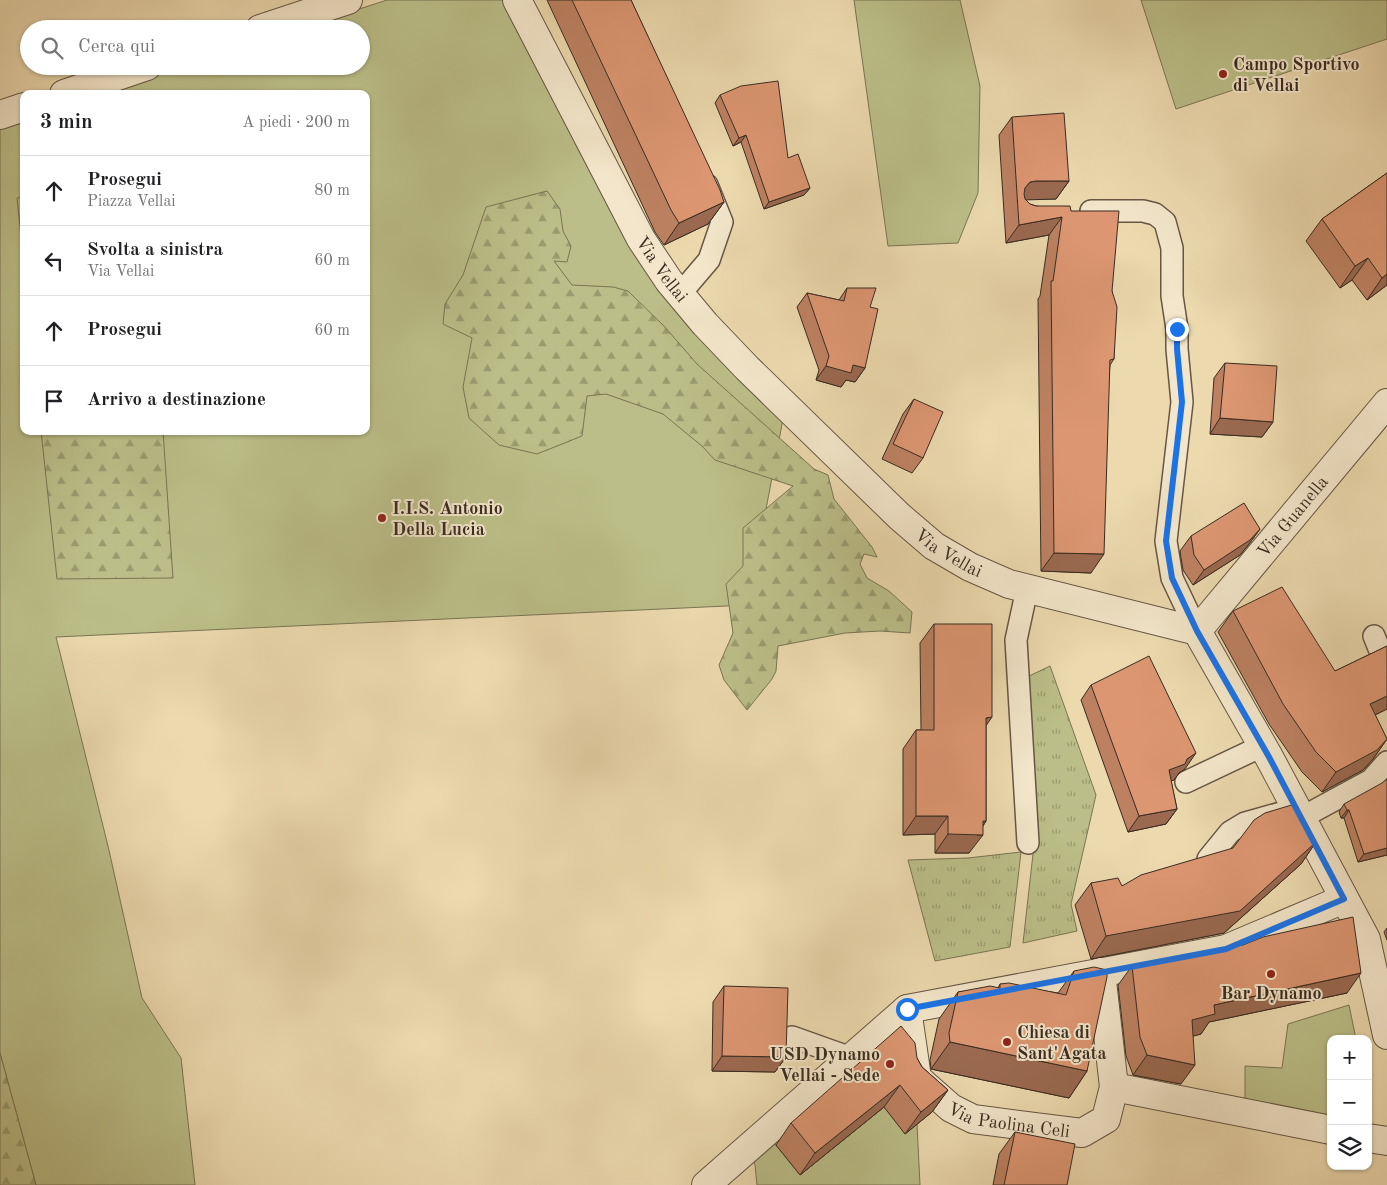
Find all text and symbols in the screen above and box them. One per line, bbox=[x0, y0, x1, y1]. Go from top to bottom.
search box bbox=[20, 20, 370, 75]
icon: search bbox=[38, 34, 66, 62]
text: Cerca qui bbox=[78, 38, 155, 57]
place label: Campo Sportivo di Vellai bbox=[1233, 56, 1360, 95]
marker: Campo Sportivo di Vellai bbox=[1217, 68, 1229, 80]
text: 3 min bbox=[40, 112, 93, 133]
text: A piedi · 200 m bbox=[242, 115, 350, 131]
text: Prosegui bbox=[87, 171, 162, 190]
icon: ahead bbox=[40, 177, 68, 205]
text: 80 m bbox=[314, 183, 350, 199]
text: Piazza Vellai bbox=[87, 194, 176, 210]
street label: Via Vellai bbox=[632, 234, 691, 306]
text: Svolta a sinistra bbox=[87, 241, 223, 260]
icon: left bbox=[40, 247, 68, 275]
text: 60 m bbox=[314, 253, 350, 269]
text: Via Vellai bbox=[87, 264, 154, 280]
icon: ahead bbox=[40, 317, 68, 345]
route end bbox=[1166, 318, 1189, 341]
text: Prosegui bbox=[87, 321, 162, 340]
text: 60 m bbox=[314, 323, 350, 339]
icon: arrive bbox=[40, 387, 68, 415]
text: Arrivo a destinazione bbox=[87, 391, 266, 410]
street label: Via Guanella bbox=[1254, 473, 1332, 561]
place label: I.I.S. Antonio Della Lucia bbox=[392, 500, 503, 539]
marker: I.I.S. Antonio Della Lucia bbox=[376, 512, 388, 524]
street label: Via Vellai bbox=[911, 526, 985, 581]
marker: Bar Dynamo bbox=[1265, 968, 1277, 980]
place label: Bar Dynamo bbox=[1221, 985, 1321, 1003]
route start bbox=[896, 998, 919, 1021]
place label: Chiesa di Sant'Agata bbox=[1017, 1024, 1107, 1063]
map controls bbox=[1327, 1035, 1372, 1170]
button: + bbox=[1327, 1035, 1372, 1080]
marker: Chiesa di Sant'Agata bbox=[1001, 1036, 1013, 1048]
place label: USD Dynamo Vellai - Sede bbox=[769, 1046, 880, 1085]
marker: USD Dynamo Vellai - Sede bbox=[884, 1058, 896, 1070]
button: − bbox=[1327, 1080, 1372, 1125]
street label: Via Paolina Celi bbox=[944, 1100, 1071, 1141]
button: layers bbox=[1327, 1125, 1372, 1170]

